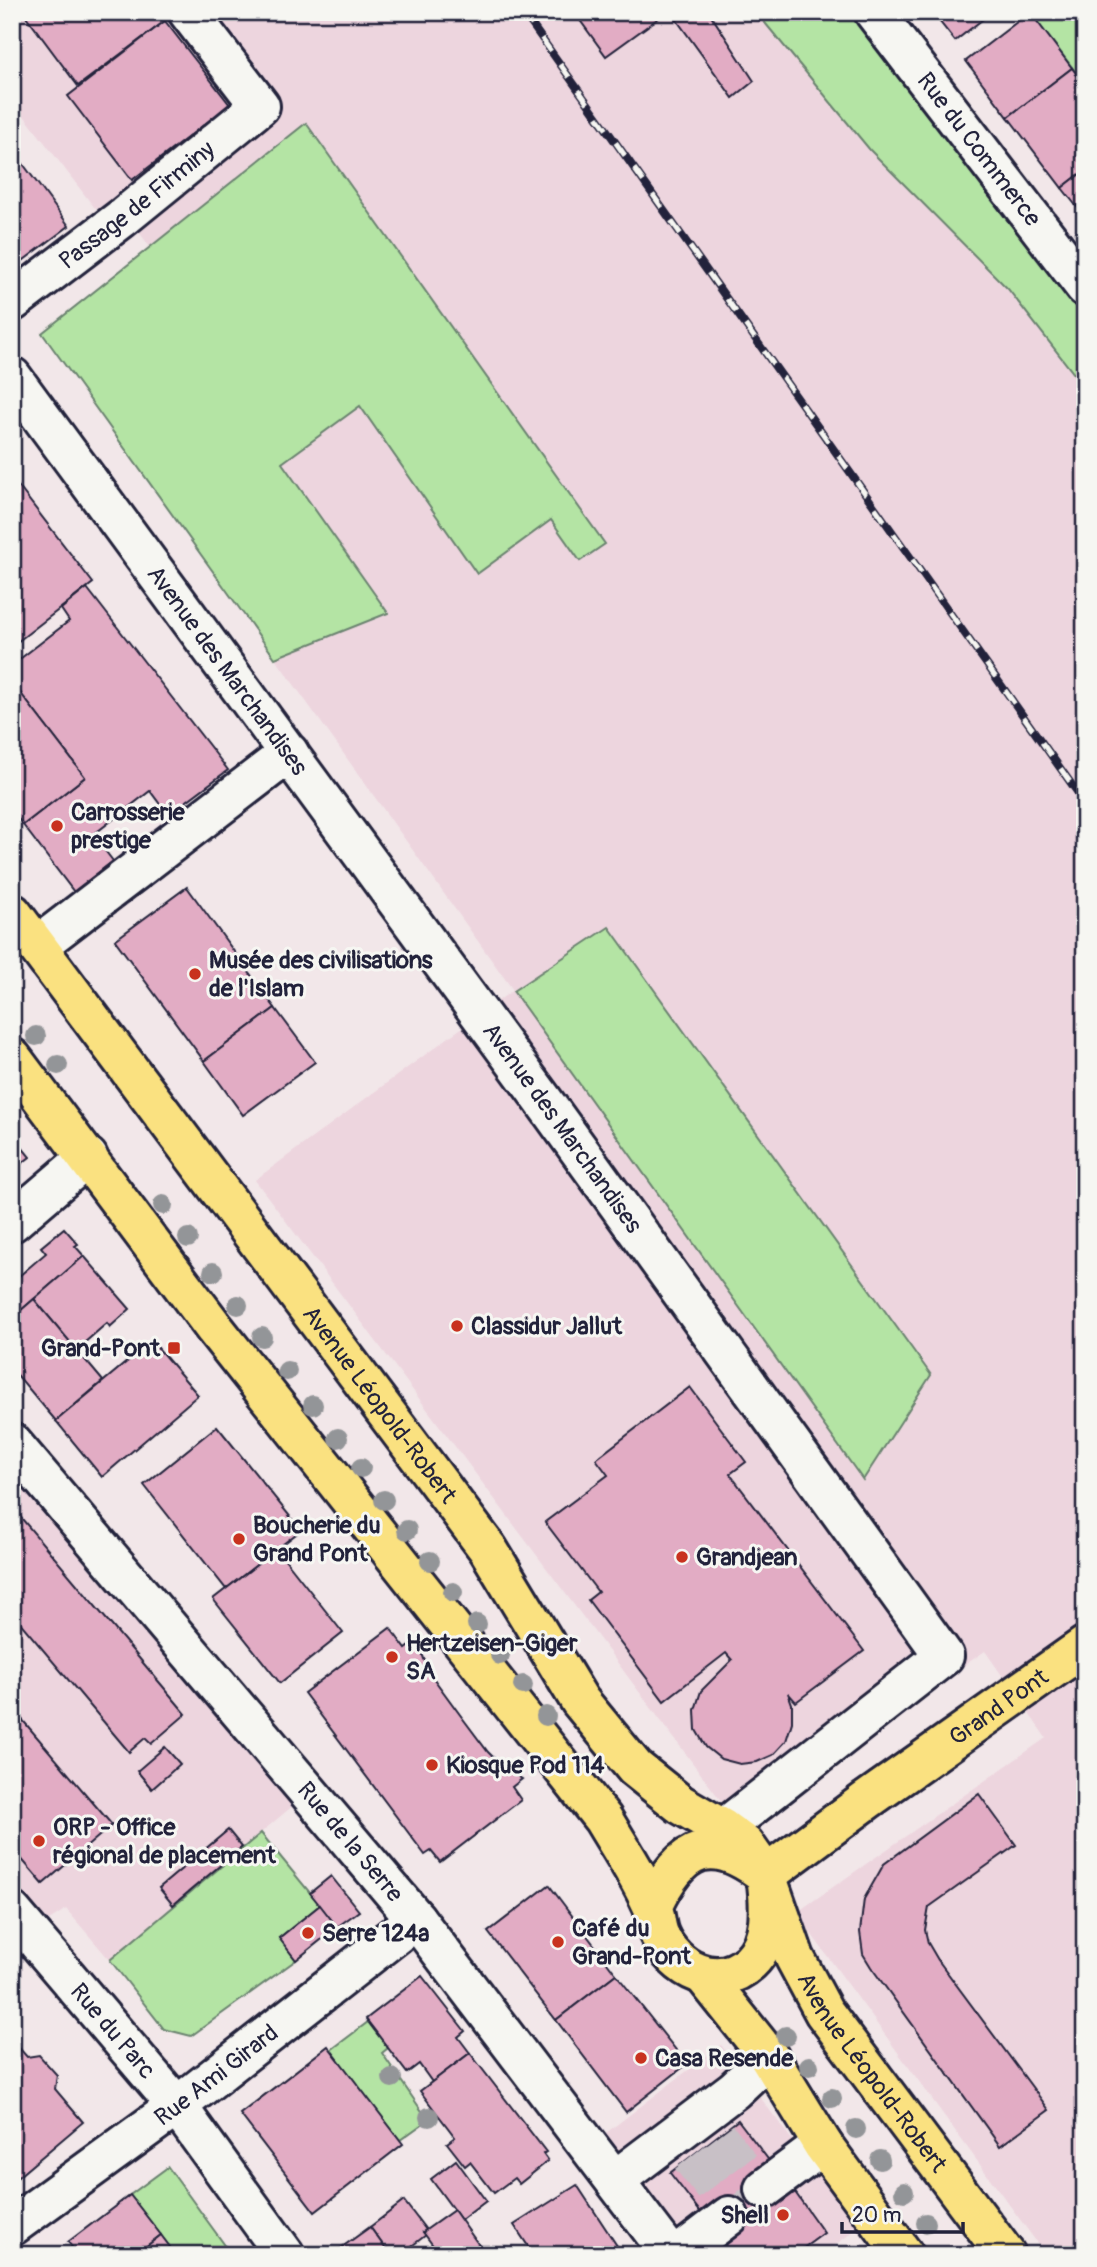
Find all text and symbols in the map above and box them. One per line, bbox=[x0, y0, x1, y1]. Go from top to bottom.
street label: Rue du Commerce bbox=[911, 67, 1048, 232]
street label: Passage de Firminy bbox=[53, 134, 220, 275]
street label: Avenue des Marchandises bbox=[141, 560, 314, 781]
place label: Carrosserie prestige bbox=[71, 798, 186, 855]
marker: Carrosserie prestige bbox=[49, 818, 65, 834]
place label: Musée des civilisations de l'Islam bbox=[209, 946, 433, 1003]
marker: Musée des civilisations de l'Islam bbox=[187, 966, 203, 982]
street label: Avenue des Marchandises bbox=[477, 1017, 649, 1239]
street label: Avenue Léopold-Robert bbox=[297, 1300, 463, 1509]
place label: Classidur Jallut bbox=[471, 1312, 623, 1341]
marker: Classidur Jallut bbox=[449, 1318, 465, 1334]
place label: Grand-Pont bbox=[41, 1334, 161, 1363]
marker: Grand-Pont bbox=[166, 1340, 182, 1356]
place label: Boucherie du Grand Pont bbox=[253, 1511, 381, 1568]
marker: Boucherie du Grand Pont bbox=[231, 1531, 247, 1547]
place label: Grandjean bbox=[696, 1543, 798, 1572]
marker: Grandjean bbox=[674, 1549, 690, 1565]
place label: Hertzeisen-Giger SA bbox=[406, 1629, 578, 1686]
marker: Hertzeisen-Giger SA bbox=[384, 1649, 400, 1665]
street label: Grand Pont bbox=[944, 1662, 1054, 1752]
place label: Kiosque Pod 114 bbox=[446, 1751, 605, 1780]
marker: Kiosque Pod 114 bbox=[424, 1757, 440, 1773]
street label: Rue de la Serre bbox=[291, 1776, 410, 1908]
place label: ORP - Office régional de placement bbox=[53, 1813, 277, 1870]
marker: ORP - Office régional de placement bbox=[31, 1833, 47, 1849]
place label: Café du Grand-Pont bbox=[572, 1914, 692, 1971]
place label: Serre 124a bbox=[322, 1919, 429, 1948]
marker: Serre 124a bbox=[300, 1925, 316, 1941]
marker: Café du Grand-Pont bbox=[550, 1934, 566, 1950]
street label: Avenue Léopold-Robert bbox=[791, 1967, 954, 2178]
street label: Rue du Parc bbox=[64, 1977, 162, 2085]
street label: Rue Ami Girard bbox=[149, 2018, 284, 2132]
place label: Casa Resende bbox=[655, 2044, 794, 2073]
marker: Casa Resende bbox=[633, 2050, 649, 2066]
scale bar bbox=[842, 2190, 962, 2234]
place label: Shell bbox=[720, 2201, 769, 2230]
text: 20 m bbox=[852, 2202, 901, 2229]
marker: Shell bbox=[775, 2207, 791, 2223]

